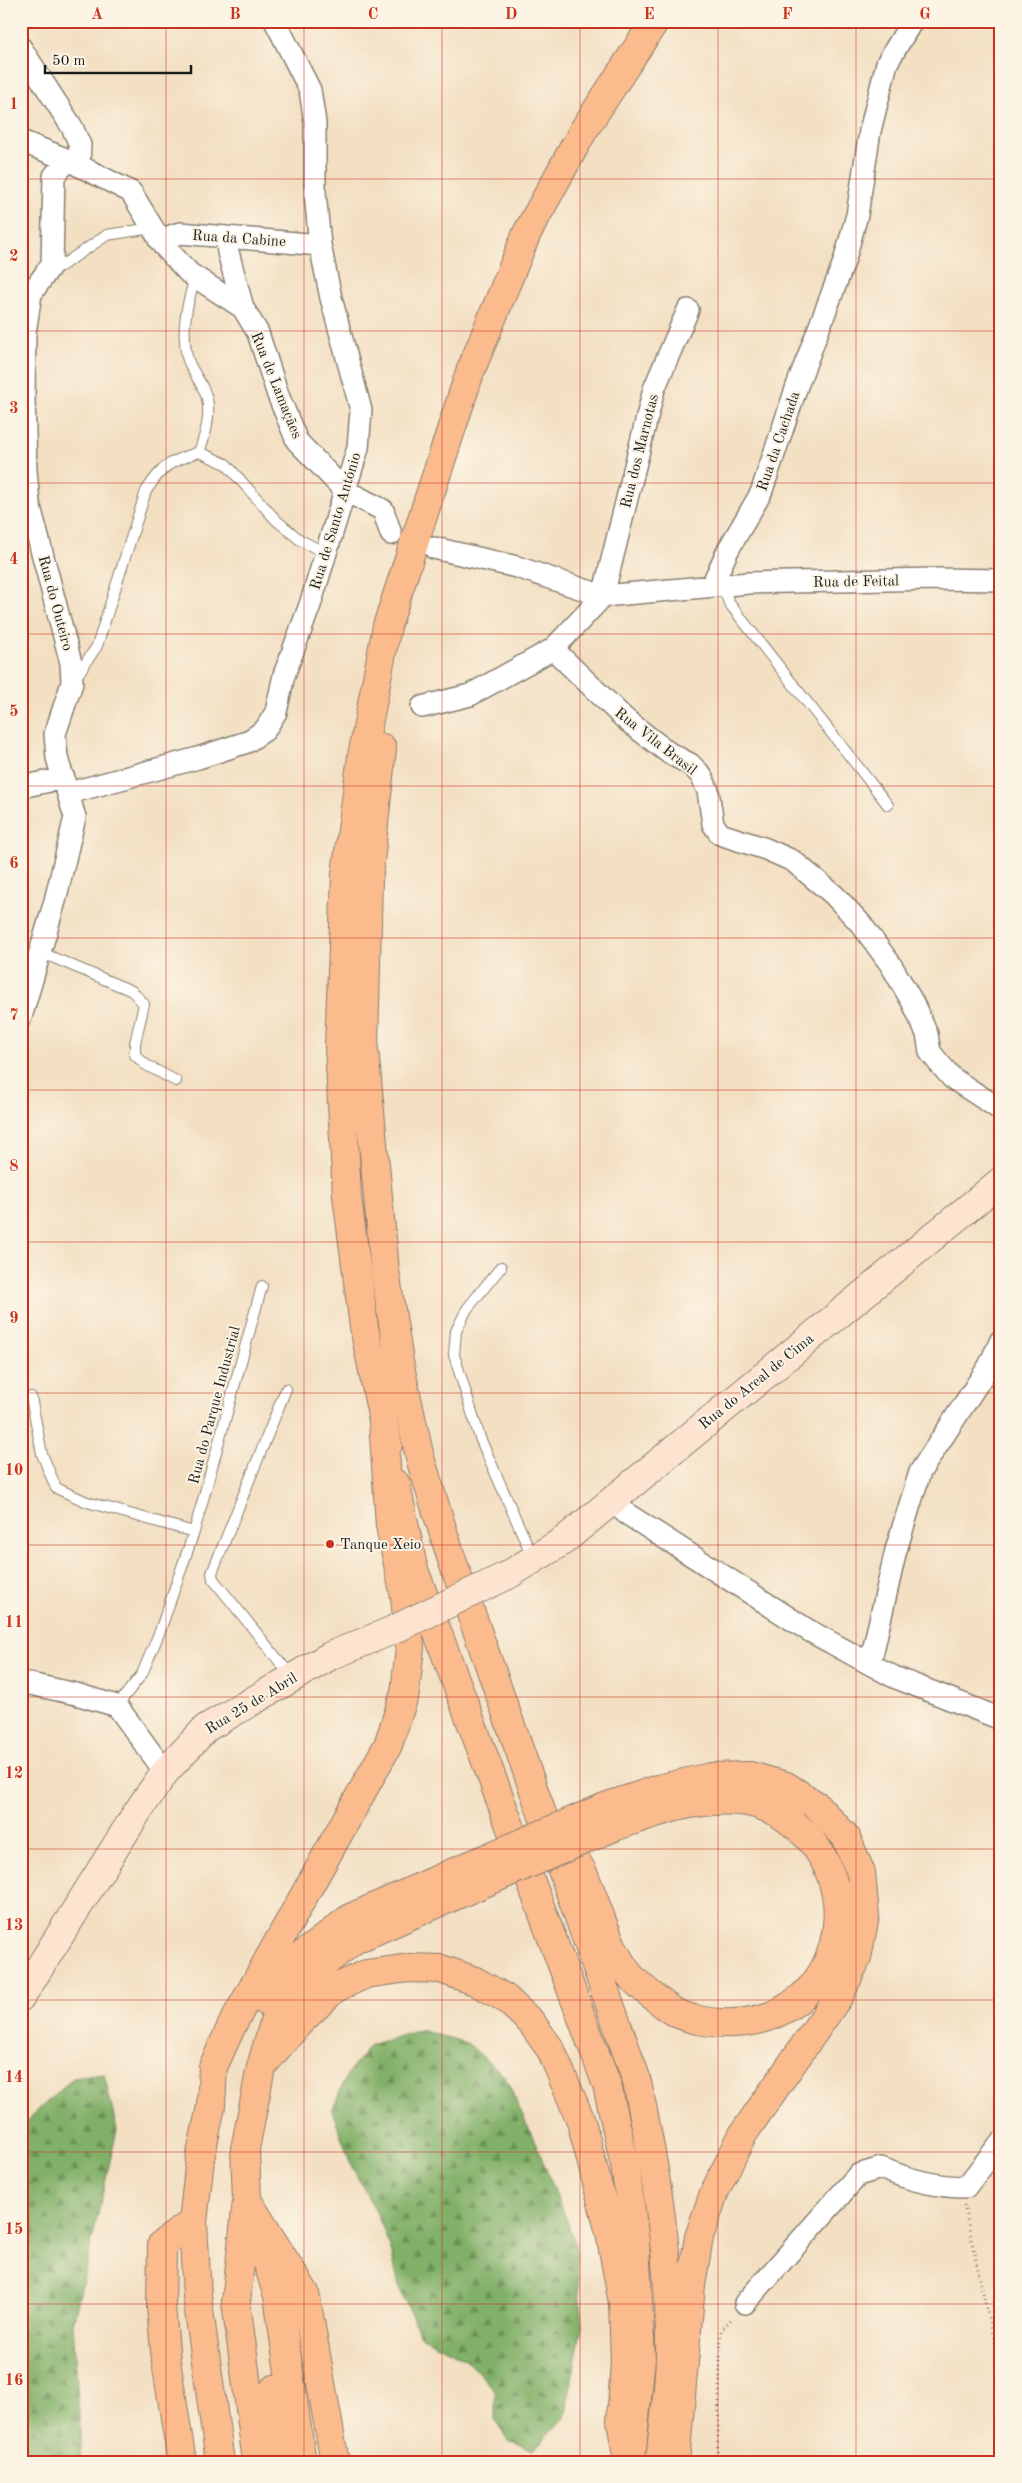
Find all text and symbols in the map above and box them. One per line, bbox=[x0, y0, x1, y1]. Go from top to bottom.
text: A bbox=[91, 7, 103, 23]
text: B bbox=[229, 7, 241, 23]
text: C bbox=[368, 7, 378, 23]
text: D bbox=[505, 7, 517, 23]
text: E bbox=[643, 7, 655, 23]
text: F bbox=[782, 7, 793, 23]
text: G bbox=[919, 7, 931, 23]
scale bar bbox=[45, 42, 191, 74]
text: 50 m bbox=[52, 54, 86, 69]
text: 1 bbox=[9, 97, 19, 113]
street label: Rua da Cabine bbox=[191, 229, 286, 250]
text: 2 bbox=[9, 249, 19, 265]
street label: Rua de Lamaçães bbox=[247, 330, 304, 441]
street label: Rua da Cachada bbox=[755, 389, 804, 493]
street label: Rua dos Marnotas bbox=[619, 393, 662, 510]
text: 3 bbox=[9, 401, 19, 417]
street label: Rua de Santo António bbox=[308, 451, 364, 592]
text: 4 bbox=[9, 552, 19, 568]
street label: Rua do Outeiro bbox=[35, 554, 74, 653]
street label: Rua de Feital bbox=[813, 574, 899, 591]
text: 5 bbox=[9, 704, 19, 720]
street label: Rua Vila Brasil bbox=[611, 706, 699, 779]
text: 6 bbox=[9, 856, 19, 872]
text: 7 bbox=[9, 1008, 19, 1024]
text: 8 bbox=[9, 1159, 19, 1175]
text: 9 bbox=[9, 1311, 19, 1327]
street label: Rua do Parque Industrial bbox=[187, 1325, 244, 1486]
street label: Rua do Areal de Cima bbox=[697, 1331, 817, 1433]
text: 10 bbox=[5, 1463, 23, 1479]
marker: Tanque Xeio bbox=[324, 1538, 336, 1550]
place label: Tanque Xeio bbox=[340, 1538, 421, 1553]
text: 11 bbox=[5, 1615, 23, 1631]
street label: Rua 25 de Abril bbox=[203, 1671, 300, 1738]
text: 12 bbox=[5, 1766, 23, 1782]
text: 13 bbox=[5, 1918, 23, 1934]
text: 14 bbox=[5, 2070, 23, 2086]
text: 15 bbox=[5, 2222, 23, 2238]
text: 16 bbox=[5, 2373, 23, 2389]

